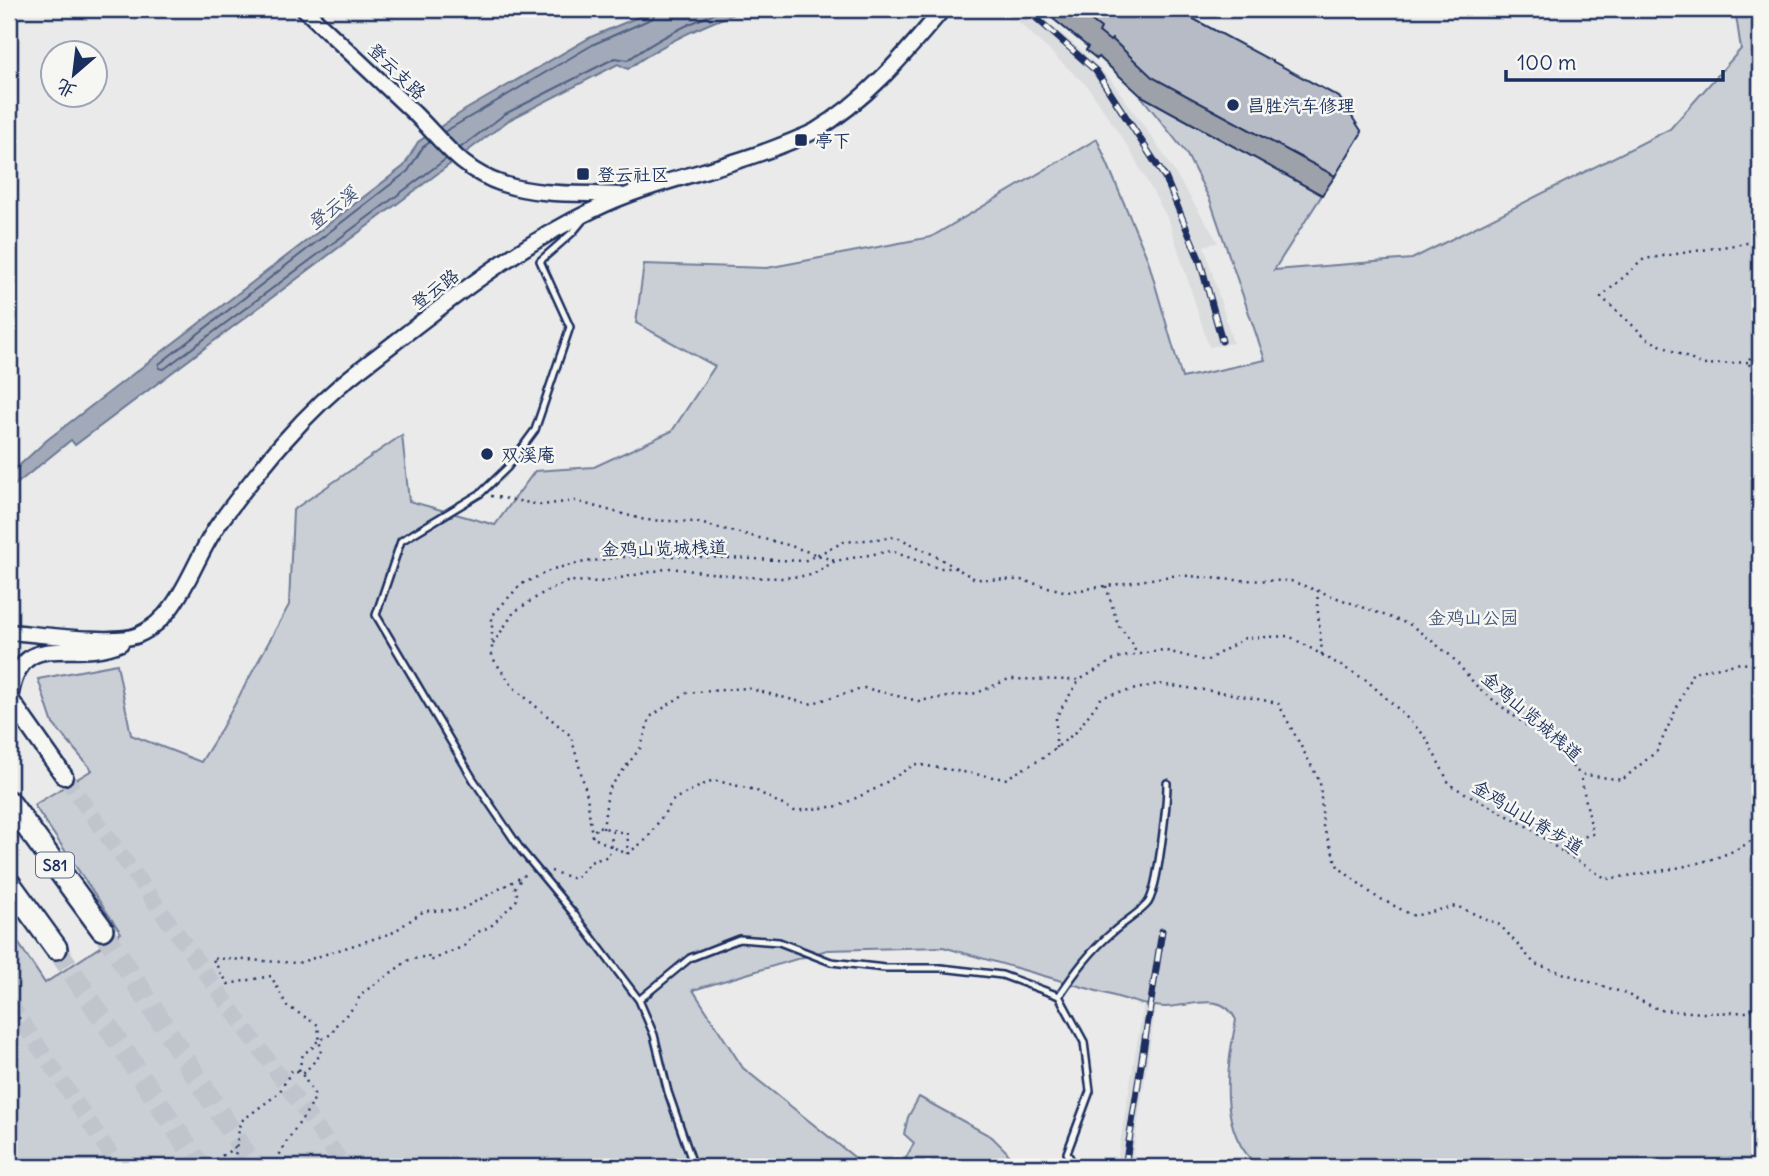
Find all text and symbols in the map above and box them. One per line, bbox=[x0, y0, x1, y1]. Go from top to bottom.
north arrow bbox=[38, 38, 108, 108]
street label: 登云支路 bbox=[363, 38, 431, 104]
scale bar bbox=[1506, 38, 1724, 82]
text: 100 m bbox=[1517, 49, 1576, 76]
text: 北 bbox=[52, 74, 80, 104]
place label: 昌胜汽车修理 bbox=[1247, 94, 1355, 117]
marker: 昌胜汽车修理 bbox=[1225, 97, 1241, 113]
place label: 亭下 bbox=[815, 129, 851, 152]
marker: 亭下 bbox=[793, 132, 809, 148]
place label: 登云社区 bbox=[597, 163, 669, 186]
marker: 登云社区 bbox=[575, 166, 591, 182]
water label: 登云溪 bbox=[302, 180, 363, 235]
street label: 登云路 bbox=[407, 264, 463, 314]
place label: 双溪庵 bbox=[501, 443, 555, 466]
marker: 双溪庵 bbox=[479, 446, 495, 462]
street label: 金鸡山览城栈道 bbox=[601, 535, 727, 561]
park label: 金鸡山公园 bbox=[1428, 606, 1518, 629]
street label: 金鸡山览城栈道 bbox=[1477, 666, 1587, 766]
street label: 金鸡山山脊步道 bbox=[1468, 775, 1588, 859]
road number: S81 bbox=[36, 852, 74, 878]

